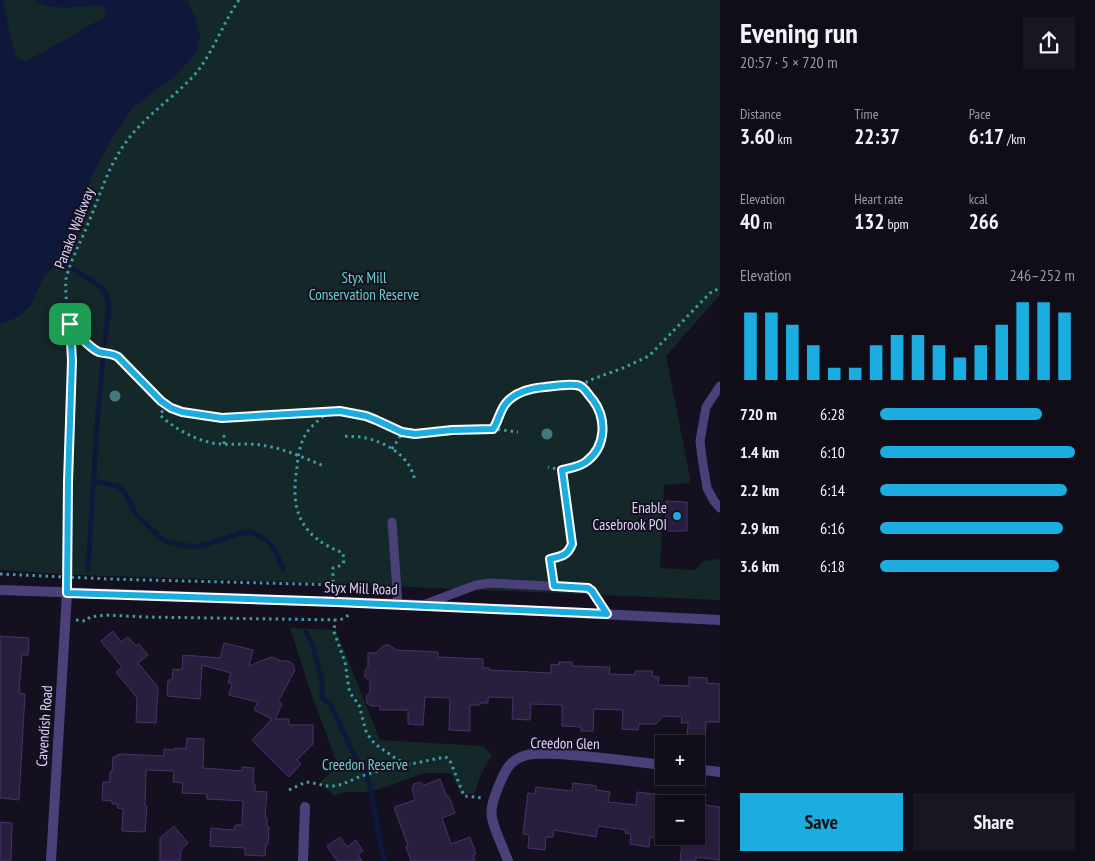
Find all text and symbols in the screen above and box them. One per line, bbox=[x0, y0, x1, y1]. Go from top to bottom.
text: Evening run bbox=[740, 14, 858, 51]
button: share bbox=[1023, 17, 1075, 69]
text: 20:57 · 5 × 720 m bbox=[740, 52, 838, 72]
text: Distance bbox=[740, 105, 781, 123]
text: Time bbox=[854, 105, 879, 123]
text: Pace bbox=[969, 105, 991, 123]
text: 3.60 bbox=[740, 123, 775, 150]
text: 22:37 bbox=[854, 123, 900, 150]
text: 6:17 bbox=[969, 123, 1004, 150]
text: km bbox=[775, 130, 792, 148]
text: /km bbox=[1004, 130, 1026, 148]
street label: Panako Walkway bbox=[50, 184, 98, 271]
text: Elevation bbox=[740, 190, 785, 208]
text: Heart rate bbox=[854, 190, 903, 208]
text: kcal bbox=[969, 190, 988, 208]
text: 40 bbox=[740, 208, 760, 235]
text: 132 bbox=[854, 208, 884, 235]
text: 266 bbox=[969, 208, 999, 235]
text: m bbox=[760, 215, 772, 233]
text: bpm bbox=[884, 215, 909, 233]
text: Elevation bbox=[740, 265, 791, 285]
text: 246–252 m bbox=[1010, 265, 1075, 285]
park label: Styx Mill Conservation Reserve bbox=[309, 268, 419, 304]
pin bbox=[49, 303, 91, 345]
icon: arrive bbox=[56, 310, 84, 338]
text: 720 m bbox=[740, 404, 777, 424]
text: 6:28 bbox=[820, 404, 845, 424]
text: 1.4 km bbox=[740, 442, 779, 462]
text: 6:10 bbox=[820, 442, 845, 462]
text: 2.2 km bbox=[740, 480, 779, 500]
text: 6:14 bbox=[820, 480, 845, 500]
place label: Enable Casebrook POI bbox=[593, 498, 667, 534]
marker: Enable Casebrook POI bbox=[671, 510, 683, 522]
text: 2.9 km bbox=[740, 518, 779, 538]
text: 6:16 bbox=[820, 518, 845, 538]
text: 3.6 km bbox=[740, 556, 779, 576]
text: 6:18 bbox=[820, 556, 845, 576]
street label: Styx Mill Road bbox=[324, 577, 398, 599]
street label: Cavendish Road bbox=[32, 685, 56, 767]
street label: Creedon Glen bbox=[530, 733, 600, 753]
map controls bbox=[655, 735, 705, 845]
button: + bbox=[655, 735, 705, 785]
park label: Creedon Reserve bbox=[322, 755, 408, 774]
button: Save bbox=[740, 793, 903, 851]
button: Share bbox=[913, 793, 1075, 851]
button: − bbox=[655, 795, 705, 845]

